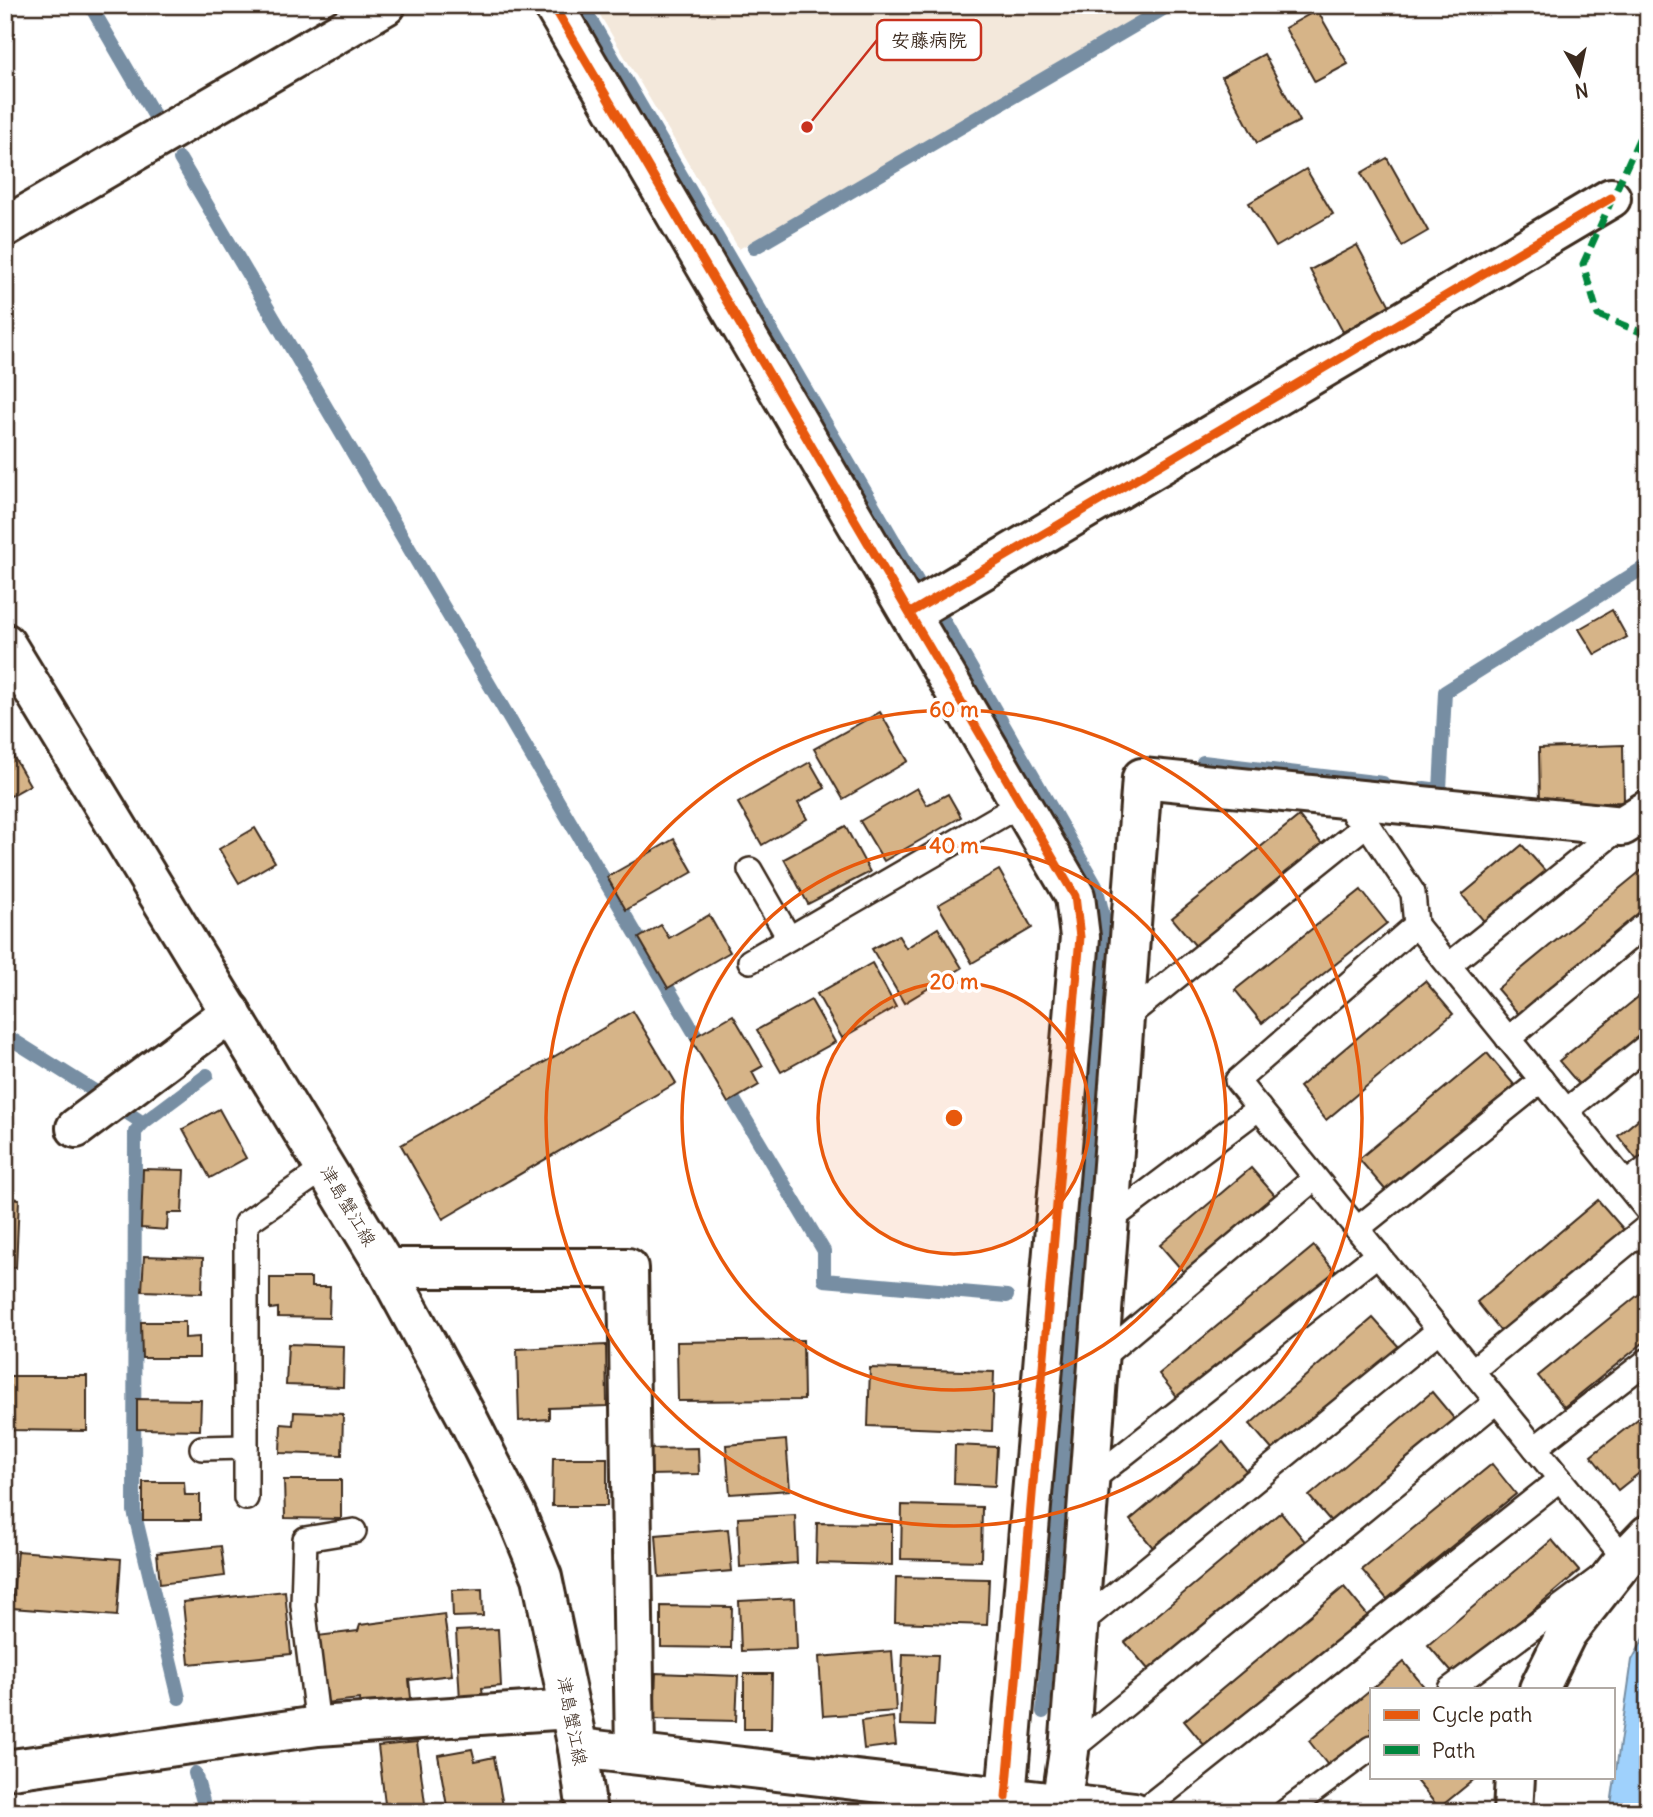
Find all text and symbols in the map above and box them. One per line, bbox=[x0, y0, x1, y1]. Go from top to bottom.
callout: 安藤病院 bbox=[877, 20, 981, 60]
text: 安藤病院 bbox=[891, 28, 967, 52]
north arrow bbox=[1544, 38, 1614, 108]
text: N bbox=[1573, 78, 1590, 104]
text: 60 m bbox=[929, 696, 979, 723]
text: 40 m bbox=[929, 832, 979, 859]
text: 20 m bbox=[930, 968, 979, 995]
centre of rings bbox=[942, 1106, 966, 1130]
street label: 津島蟹江線 bbox=[315, 1161, 381, 1250]
street label: 津島蟹江線 bbox=[553, 1675, 592, 1767]
legend bbox=[1370, 1688, 1614, 1778]
text: Cycle path bbox=[1432, 1701, 1532, 1728]
text: Path bbox=[1432, 1737, 1475, 1764]

